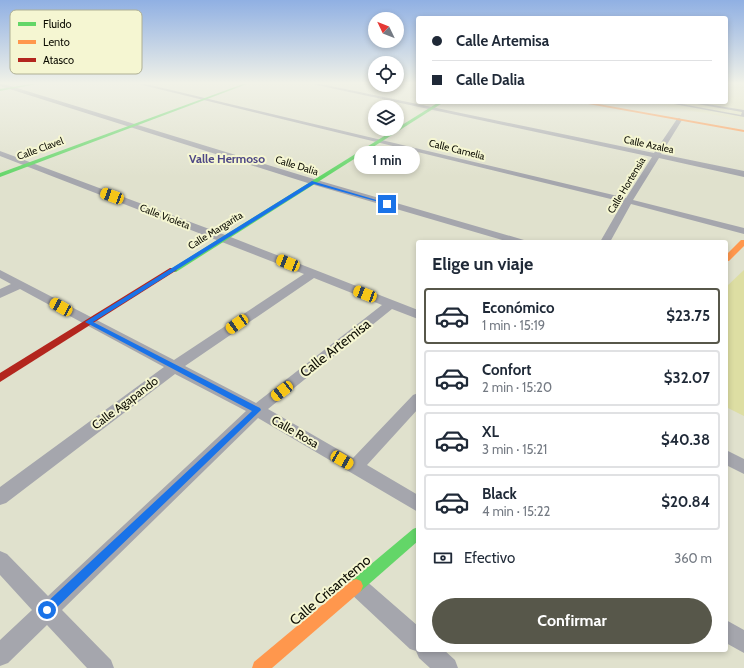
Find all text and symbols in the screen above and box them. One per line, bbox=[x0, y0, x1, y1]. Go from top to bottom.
legend bbox=[10, 10, 142, 74]
north arrow bbox=[368, 12, 404, 48]
map controls bbox=[368, 12, 404, 136]
text: Fluido bbox=[43, 17, 72, 31]
text: Calle Artemisa bbox=[456, 32, 549, 50]
text: Lento bbox=[43, 35, 70, 49]
text: Atasco bbox=[43, 53, 74, 67]
button: locate bbox=[368, 56, 404, 92]
text: Calle Dalia bbox=[456, 71, 525, 89]
button: layers bbox=[368, 100, 404, 136]
street label: Calle Azalea bbox=[623, 133, 675, 156]
street label: Calle Clavel bbox=[15, 134, 66, 163]
street label: Calle Camelia bbox=[428, 136, 486, 163]
callout: 1 min bbox=[354, 146, 420, 174]
district label: Valle Hermoso bbox=[189, 151, 265, 166]
text: 1 min bbox=[372, 152, 402, 168]
street label: Calle Dalia bbox=[274, 153, 320, 178]
street label: Calle Hortensia bbox=[604, 154, 649, 216]
car bbox=[99, 186, 125, 206]
route end bbox=[378, 195, 396, 213]
street label: Calle Violeta bbox=[138, 201, 192, 232]
street label: Calle Margarita bbox=[185, 208, 245, 252]
car bbox=[275, 253, 301, 273]
text: Elige un viaje bbox=[432, 253, 533, 275]
car bbox=[352, 284, 378, 304]
car bbox=[48, 296, 74, 318]
icon: car bbox=[434, 298, 470, 334]
text: Económico bbox=[482, 299, 554, 317]
text: $23.75 bbox=[666, 307, 710, 325]
car bbox=[224, 312, 250, 336]
street label: Calle Artemisa bbox=[296, 315, 374, 381]
text: 1 min · 15:19 bbox=[482, 317, 545, 333]
icon: car bbox=[434, 360, 470, 396]
text: Confort bbox=[482, 361, 531, 379]
text: $32.07 bbox=[664, 369, 710, 387]
street label: Calle Agapando bbox=[89, 373, 161, 432]
car bbox=[269, 379, 295, 403]
text: 2 min · 15:20 bbox=[482, 379, 552, 395]
street label: Calle Rosa bbox=[269, 412, 322, 451]
icon: car bbox=[434, 422, 470, 458]
text: XL bbox=[482, 423, 499, 441]
text: $40.38 bbox=[661, 431, 710, 449]
text: 3 min · 15:21 bbox=[482, 441, 547, 457]
car bbox=[329, 449, 355, 471]
icon: car bbox=[434, 484, 470, 520]
text: Black bbox=[482, 485, 517, 503]
text: $20.84 bbox=[661, 493, 710, 511]
text: 4 min · 15:22 bbox=[482, 503, 550, 519]
icon: cash bbox=[432, 547, 454, 569]
text: Efectivo bbox=[464, 549, 515, 567]
text: 360 m bbox=[674, 550, 712, 566]
street label: Calle Crisantemo bbox=[286, 551, 374, 629]
button: Confirmar bbox=[432, 598, 712, 644]
route start bbox=[38, 601, 56, 619]

